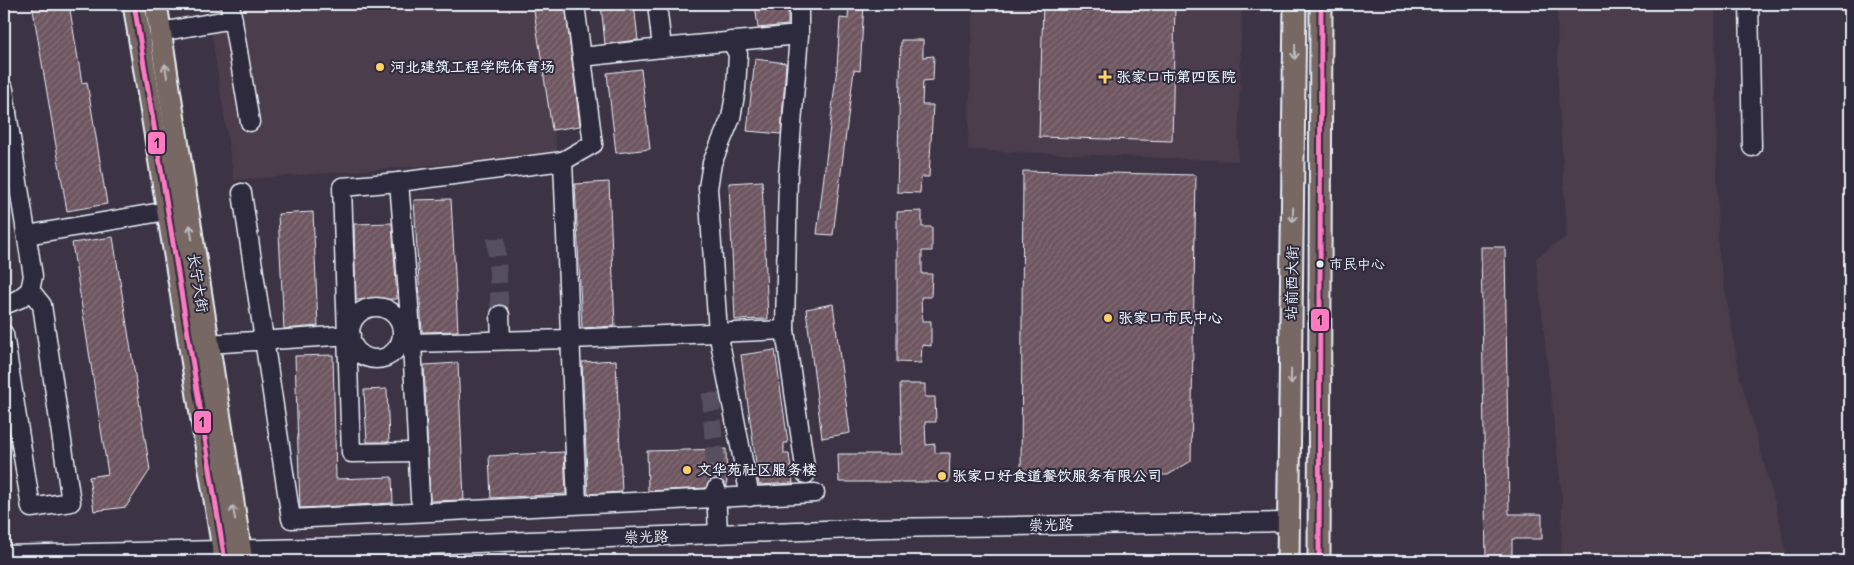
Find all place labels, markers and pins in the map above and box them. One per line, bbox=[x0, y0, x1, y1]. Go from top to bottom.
place label: 河北建筑工程学院体育场 bbox=[390, 57, 555, 76]
marker: 河北建筑工程学院体育场 bbox=[374, 61, 386, 73]
place label: 张家口市第四医院 bbox=[1116, 67, 1236, 86]
marker: 张家口市第四医院 bbox=[1098, 70, 1112, 84]
place label: 市民中心 bbox=[1329, 255, 1385, 273]
marker: 市民中心 bbox=[1315, 259, 1325, 269]
place label: 张家口市民中心 bbox=[1118, 308, 1223, 327]
marker: 张家口市民中心 bbox=[1102, 312, 1114, 324]
place label: 文华苑社区服务楼 bbox=[697, 460, 817, 479]
marker: 文华苑社区服务楼 bbox=[681, 464, 693, 476]
place label: 张家口好食道餐饮服务有限公司 bbox=[952, 466, 1162, 485]
marker: 张家口好食道餐饮服务有限公司 bbox=[936, 470, 948, 482]

